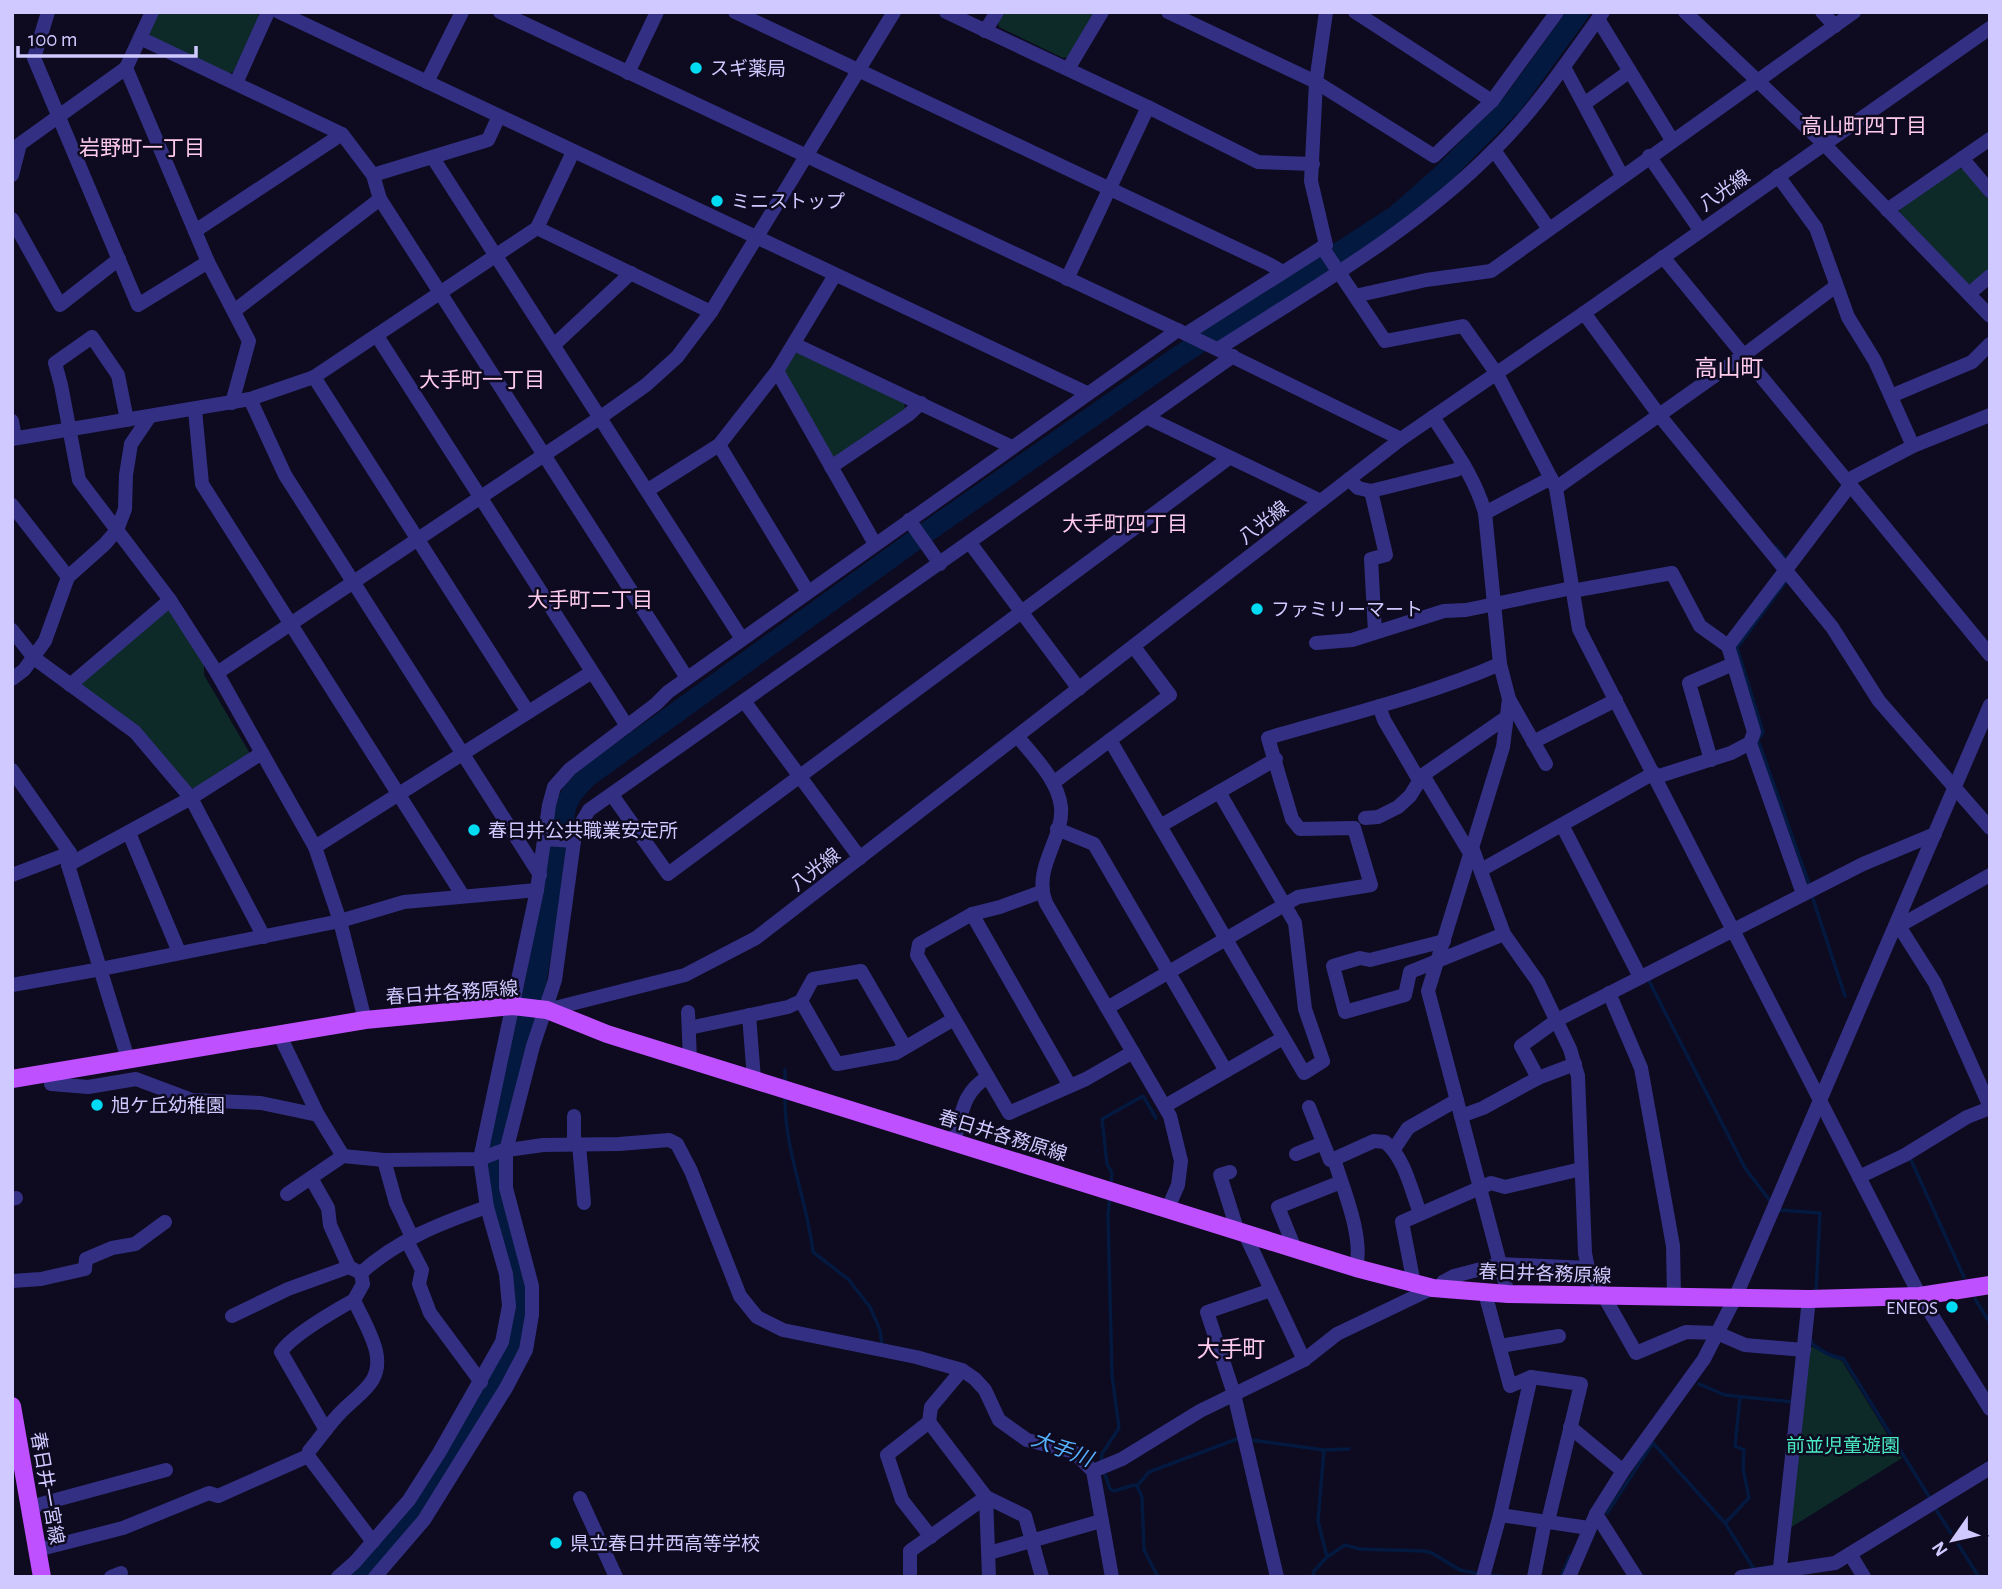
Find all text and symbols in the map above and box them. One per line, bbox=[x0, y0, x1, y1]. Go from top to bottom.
scale bar bbox=[18, 14, 196, 58]
text: 100 m bbox=[28, 29, 78, 50]
place label: スギ薬局 bbox=[710, 58, 786, 79]
marker: スギ薬局 bbox=[688, 60, 704, 76]
district label: 高山町四丁目 bbox=[1801, 115, 1927, 137]
district label: 岩野町一丁目 bbox=[79, 137, 205, 159]
street label: 八光線 bbox=[1695, 166, 1754, 215]
place label: ミニストップ bbox=[731, 192, 845, 212]
marker: ミニストップ bbox=[709, 193, 725, 209]
district label: 高山町 bbox=[1695, 356, 1764, 381]
district label: 大手町一丁目 bbox=[419, 369, 545, 391]
street label: 八光線 bbox=[1235, 497, 1292, 548]
district label: 大手町四丁目 bbox=[1062, 513, 1188, 535]
district label: 大手町二丁目 bbox=[527, 589, 653, 611]
marker: ファミリーマート bbox=[1249, 601, 1265, 617]
place label: ファミリーマート bbox=[1271, 601, 1423, 620]
place label: 春日井公共職業安定所 bbox=[488, 820, 678, 841]
marker: 春日井公共職業安定所 bbox=[466, 822, 482, 838]
street label: 八光線 bbox=[787, 844, 844, 895]
street label: 春日井各務原線 bbox=[385, 977, 519, 1008]
place label: 旭ケ丘幼稚園 bbox=[111, 1096, 225, 1116]
marker: 旭ケ丘幼稚園 bbox=[89, 1097, 105, 1113]
street label: 春日井各務原線 bbox=[936, 1106, 1070, 1165]
street label: 春日井各務原線 bbox=[1478, 1261, 1612, 1286]
place label: ENEOS bbox=[1886, 1299, 1938, 1318]
marker: ENEOS bbox=[1944, 1299, 1960, 1315]
district label: 大手町 bbox=[1197, 1337, 1266, 1362]
water label: 大手川 bbox=[1029, 1427, 1097, 1471]
street label: 春日井一宮線 bbox=[27, 1430, 67, 1546]
park label: 前並児童遊園 bbox=[1786, 1435, 1900, 1456]
north arrow bbox=[1918, 1505, 1988, 1575]
place label: 県立春日井西高等学校 bbox=[570, 1533, 760, 1554]
marker: 県立春日井西高等学校 bbox=[548, 1535, 564, 1551]
text: N bbox=[1929, 1538, 1952, 1559]

